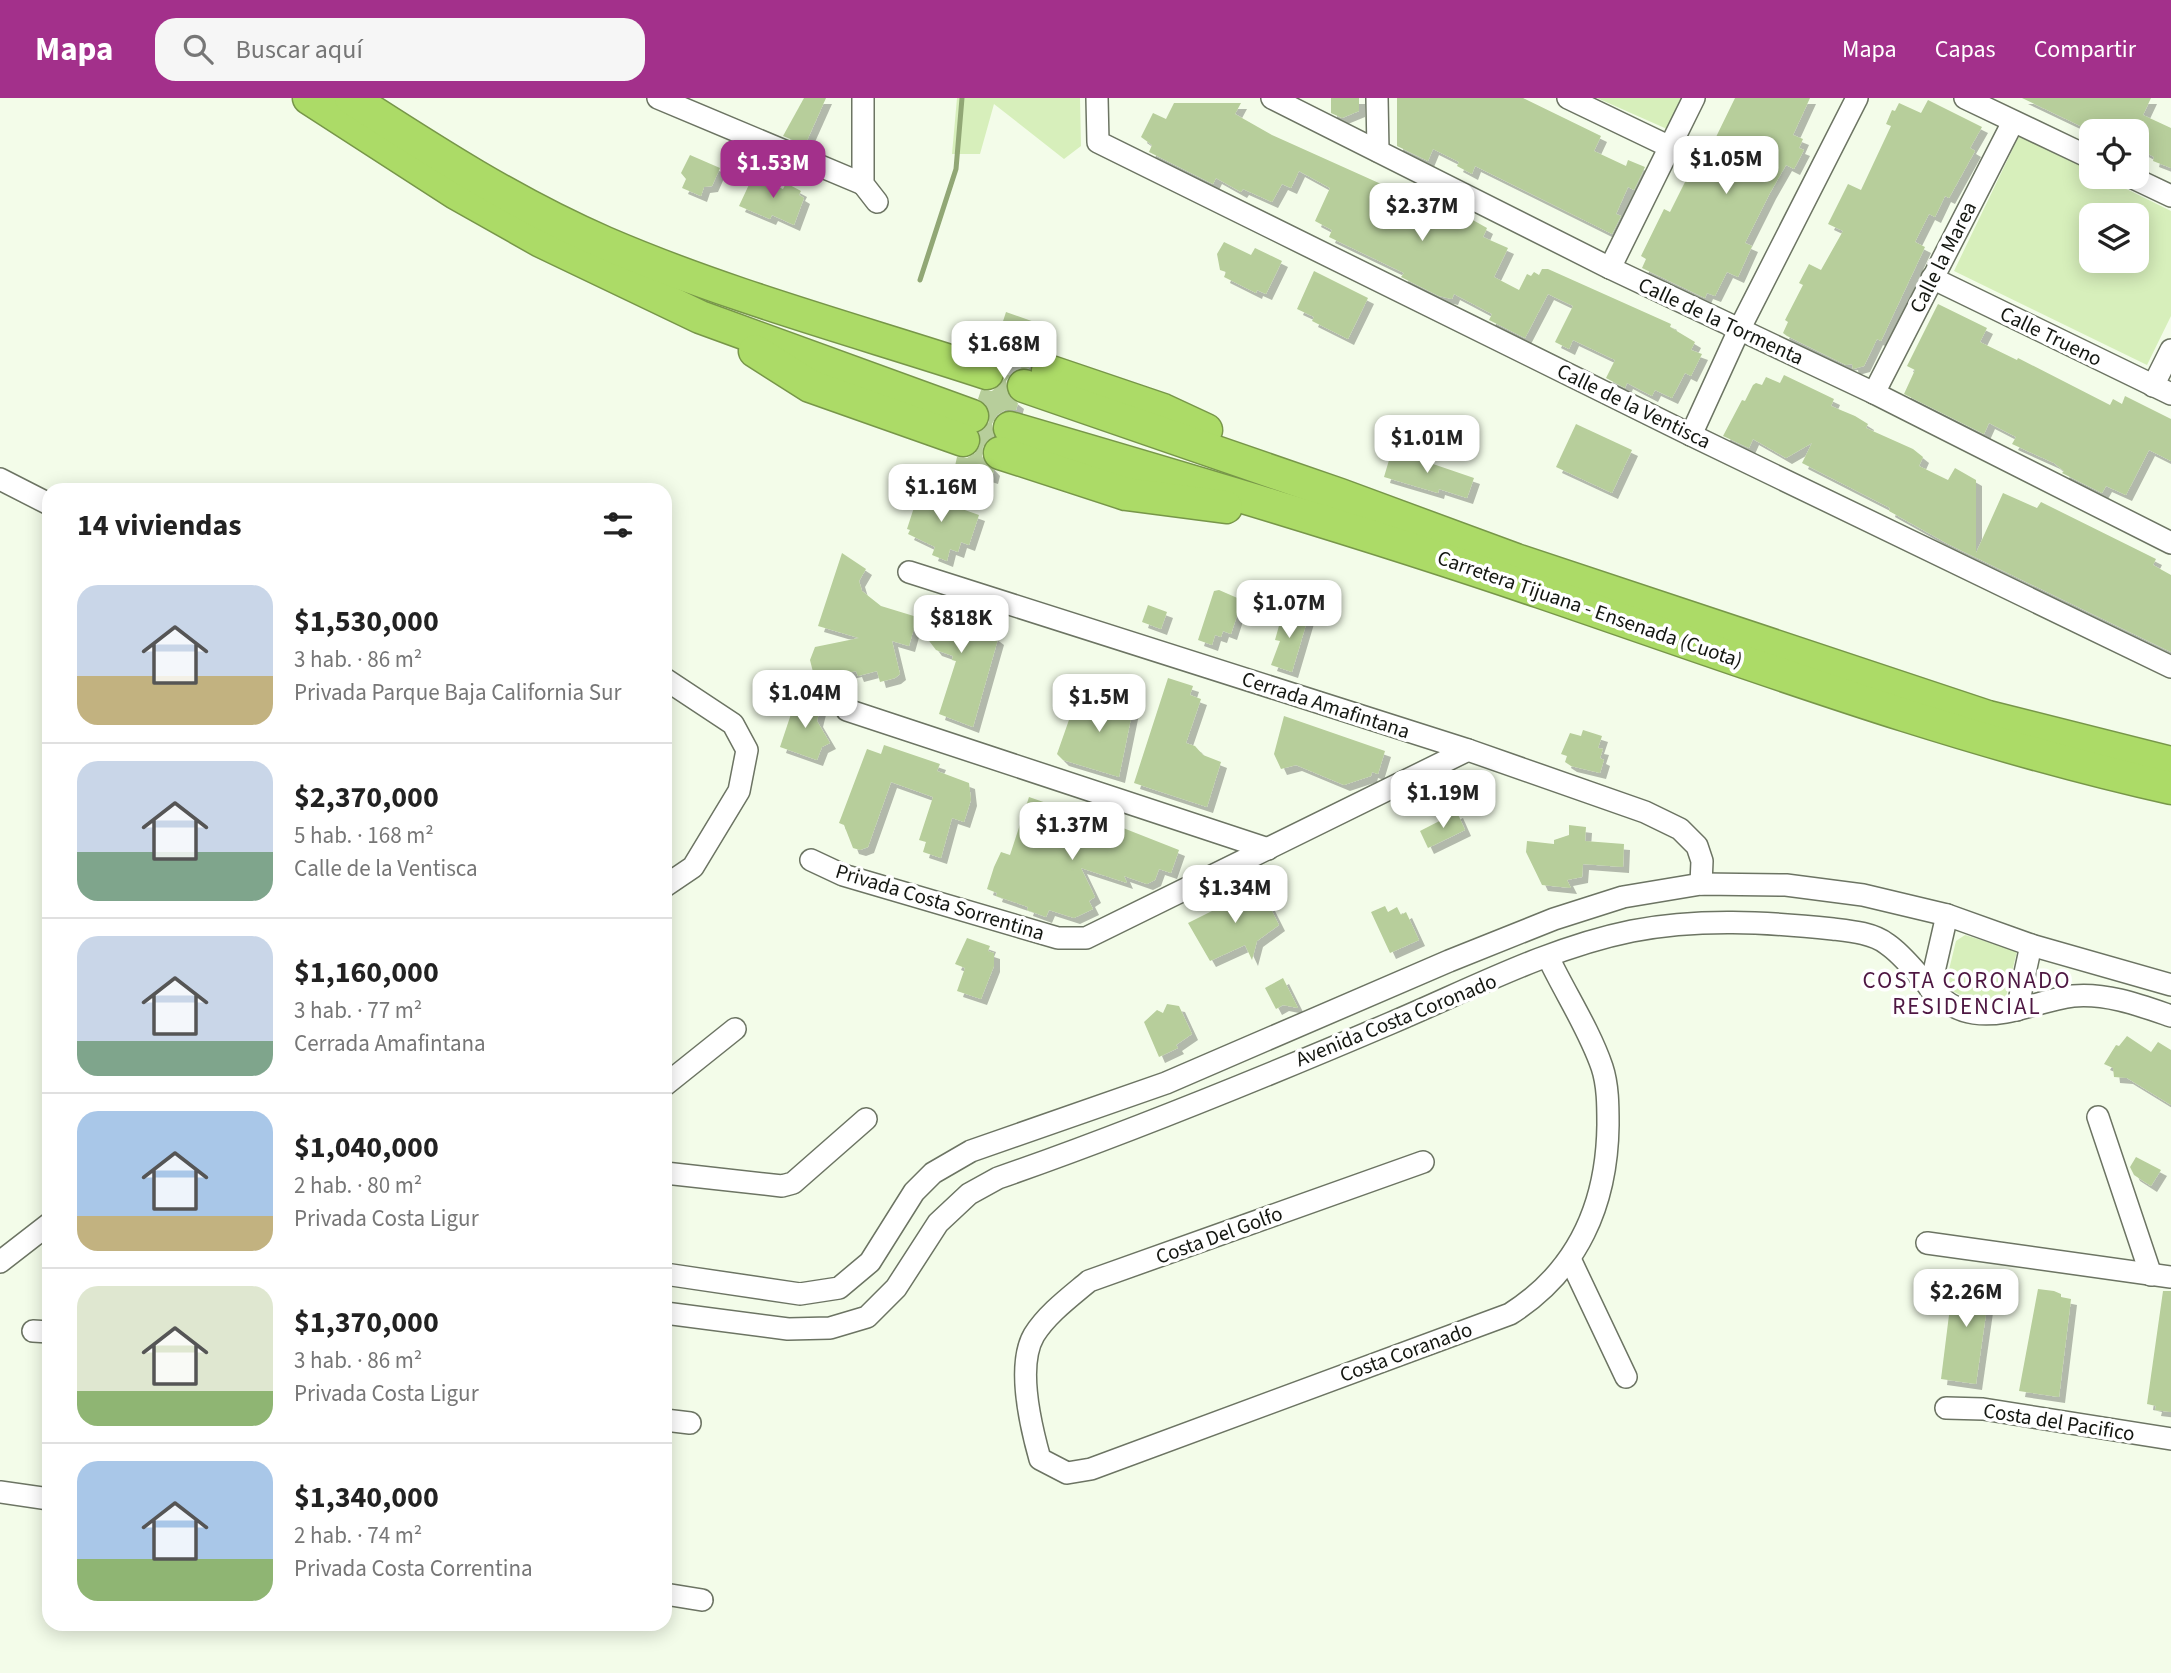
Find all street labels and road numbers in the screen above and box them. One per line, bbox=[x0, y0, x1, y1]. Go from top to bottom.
street label: Calle la Marea bbox=[1902, 196, 1984, 318]
street label: Calle de la Tormenta bbox=[1633, 269, 1809, 373]
street label: Calle Trueno bbox=[1995, 298, 2107, 374]
street label: Calle de la Ventisca bbox=[1552, 356, 1716, 456]
street label: Carretera Tijuana - Ensenada (Cuota) bbox=[1433, 543, 1747, 675]
street label: Cerrada Amafintana bbox=[1238, 664, 1414, 746]
street label: Privada Costa Sorrentina bbox=[832, 856, 1048, 948]
street label: Avenida Costa Coronado bbox=[1291, 966, 1501, 1074]
street label: Costa Del Golfo bbox=[1151, 1198, 1287, 1272]
street label: Costa Coranado bbox=[1336, 1314, 1476, 1390]
street label: Costa del Pacifico bbox=[1981, 1395, 2137, 1449]

